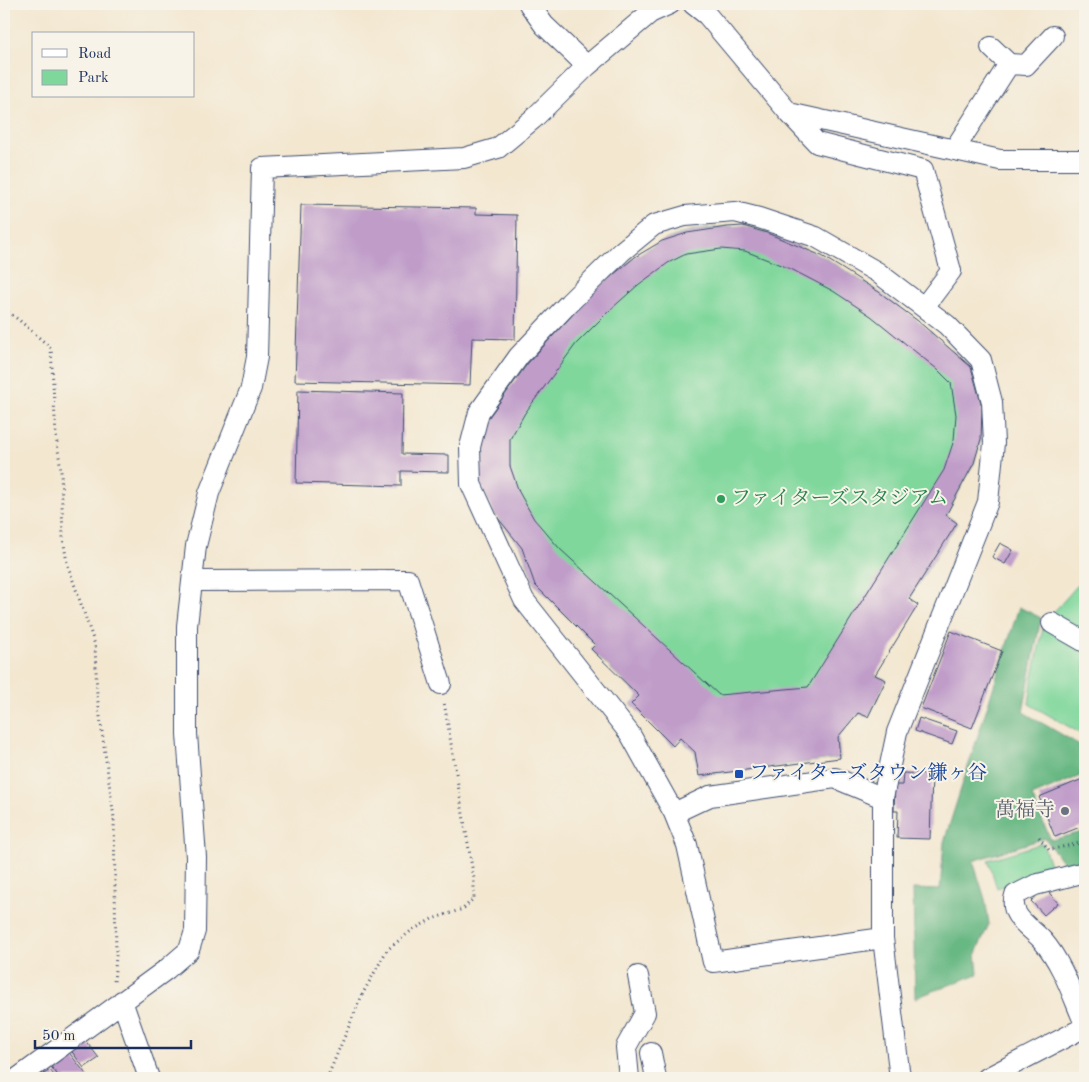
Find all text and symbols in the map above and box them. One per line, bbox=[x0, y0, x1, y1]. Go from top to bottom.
legend bbox=[32, 32, 195, 98]
text: Road bbox=[78, 47, 112, 62]
text: Park bbox=[78, 71, 109, 86]
place label: ファイターズスタジアム bbox=[731, 487, 948, 509]
marker: ファイターズスタジアム bbox=[715, 493, 727, 505]
place label: ファイターズタウン鎌ヶ谷 bbox=[749, 762, 988, 784]
marker: ファイターズタウン鎌ヶ谷 bbox=[733, 768, 745, 780]
place label: 萬福寺 bbox=[995, 799, 1055, 821]
marker: 萬福寺 bbox=[1059, 805, 1071, 817]
scale bar bbox=[35, 1017, 191, 1049]
text: 50 m bbox=[42, 1029, 76, 1044]

